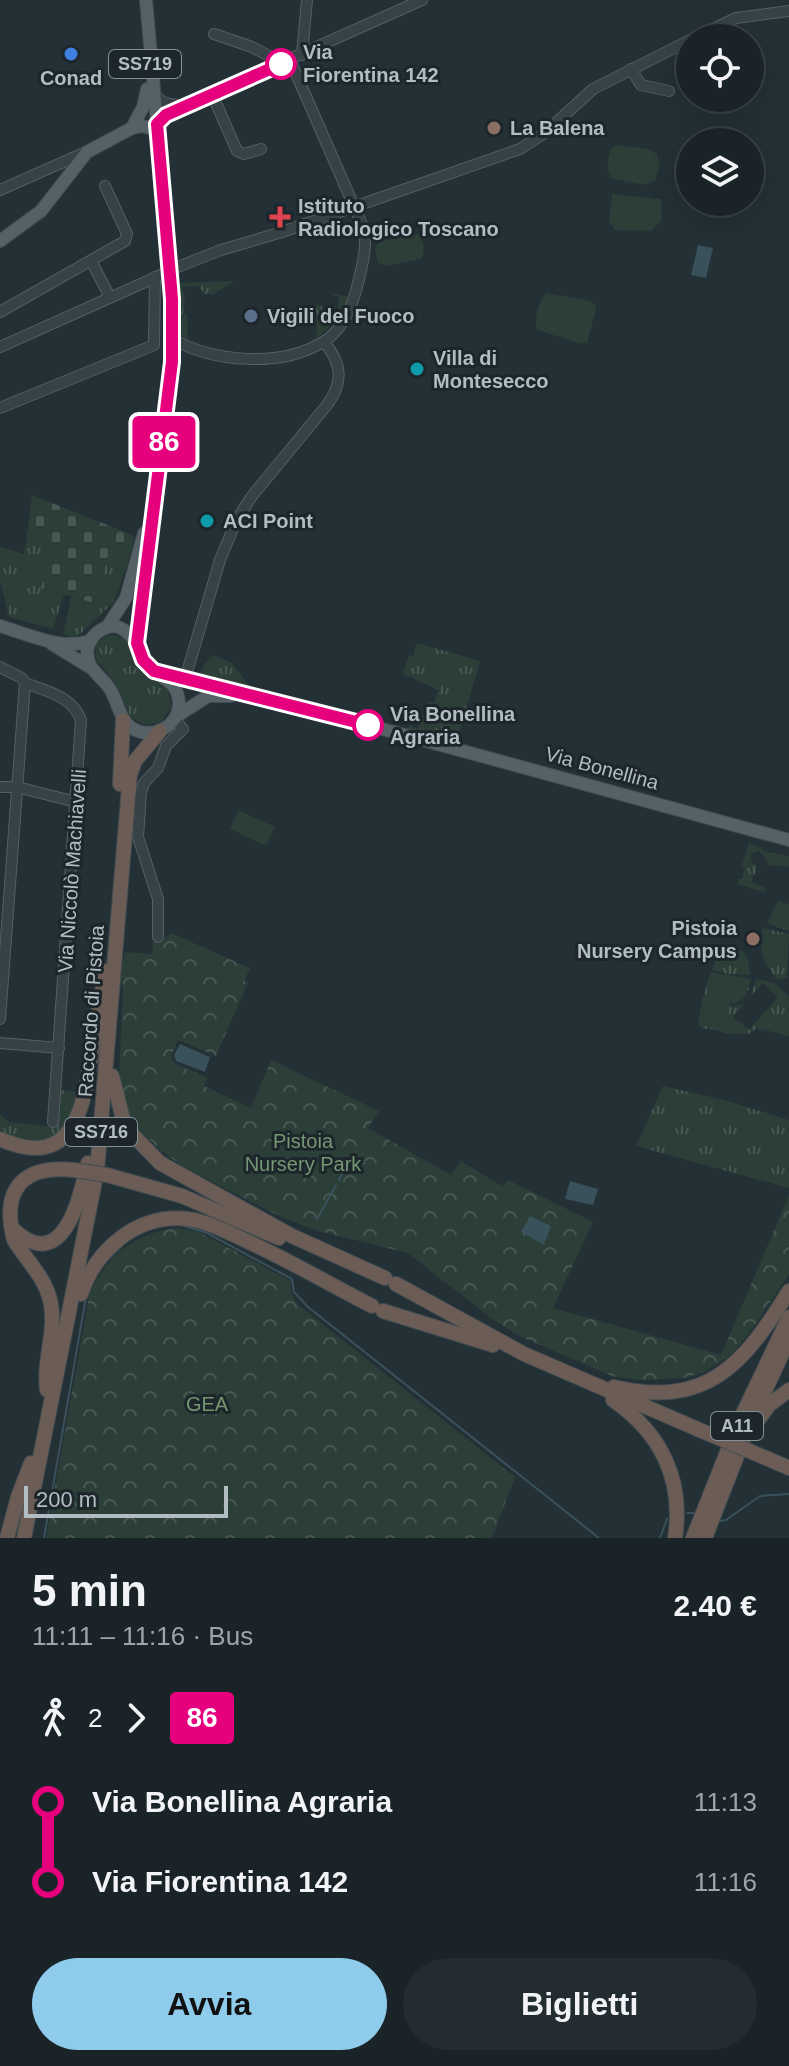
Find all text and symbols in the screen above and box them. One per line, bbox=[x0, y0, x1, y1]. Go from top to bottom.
map controls bbox=[676, 24, 764, 216]
button: locate bbox=[676, 24, 764, 112]
place label: Via Fiorentina 142 bbox=[303, 41, 439, 86]
marker: Conad bbox=[62, 45, 80, 63]
marker: Via Fiorentina 142 bbox=[266, 49, 296, 79]
road number: SS719 bbox=[109, 50, 181, 78]
place label: Conad bbox=[40, 67, 102, 89]
place label: La Balena bbox=[510, 117, 605, 139]
marker: La Balena bbox=[485, 119, 503, 137]
button: layers bbox=[676, 128, 764, 216]
place label: Istituto Radiologico Toscano bbox=[298, 195, 499, 240]
marker: Istituto Radiologico Toscano bbox=[269, 206, 291, 228]
place label: Vigili del Fuoco bbox=[267, 305, 414, 327]
marker: Vigili del Fuoco bbox=[242, 307, 260, 325]
place label: Villa di Montesecco bbox=[433, 347, 549, 392]
marker: Villa di Montesecco bbox=[408, 360, 426, 378]
line badge: 86 bbox=[128, 416, 200, 468]
text: 86 bbox=[148, 426, 180, 457]
place label: ACI Point bbox=[223, 510, 313, 532]
marker: ACI Point bbox=[198, 512, 216, 530]
place label: Via Bonellina Agraria bbox=[390, 703, 516, 748]
marker: Via Bonellina Agraria bbox=[353, 710, 383, 740]
street label: Via Bonellina bbox=[543, 742, 662, 794]
street label: Via Niccolò Machiavelli bbox=[54, 768, 90, 974]
place label: Pistoia Nursery Campus bbox=[577, 917, 738, 962]
street label: Raccordo di Pistoia bbox=[74, 923, 108, 1098]
marker: Pistoia Nursery Campus bbox=[744, 930, 762, 948]
road number: SS716 bbox=[65, 1118, 137, 1146]
park label: Pistoia Nursery Park bbox=[245, 1130, 362, 1175]
park label: GEA bbox=[186, 1393, 229, 1415]
road number: A11 bbox=[711, 1412, 763, 1440]
scale bar bbox=[24, 1482, 228, 1518]
text: 200 m bbox=[36, 1487, 97, 1512]
text: 5 min bbox=[32, 1566, 147, 1615]
text: 2.40 € bbox=[674, 1589, 757, 1622]
text: 11:11 – 11:16 · Bus bbox=[32, 1621, 253, 1651]
icon: walk bbox=[32, 1696, 76, 1740]
icon: forward bbox=[114, 1696, 158, 1740]
text: 86 bbox=[186, 1702, 218, 1733]
text: 2 bbox=[88, 1703, 102, 1733]
text: Via Bonellina Agraria bbox=[92, 1785, 392, 1818]
text: 11:13 bbox=[694, 1787, 757, 1817]
text: Via Fiorentina 142 bbox=[92, 1865, 348, 1898]
text: 11:16 bbox=[694, 1867, 757, 1897]
button: Avvia bbox=[32, 1958, 387, 2050]
button: Biglietti bbox=[403, 1958, 757, 2050]

